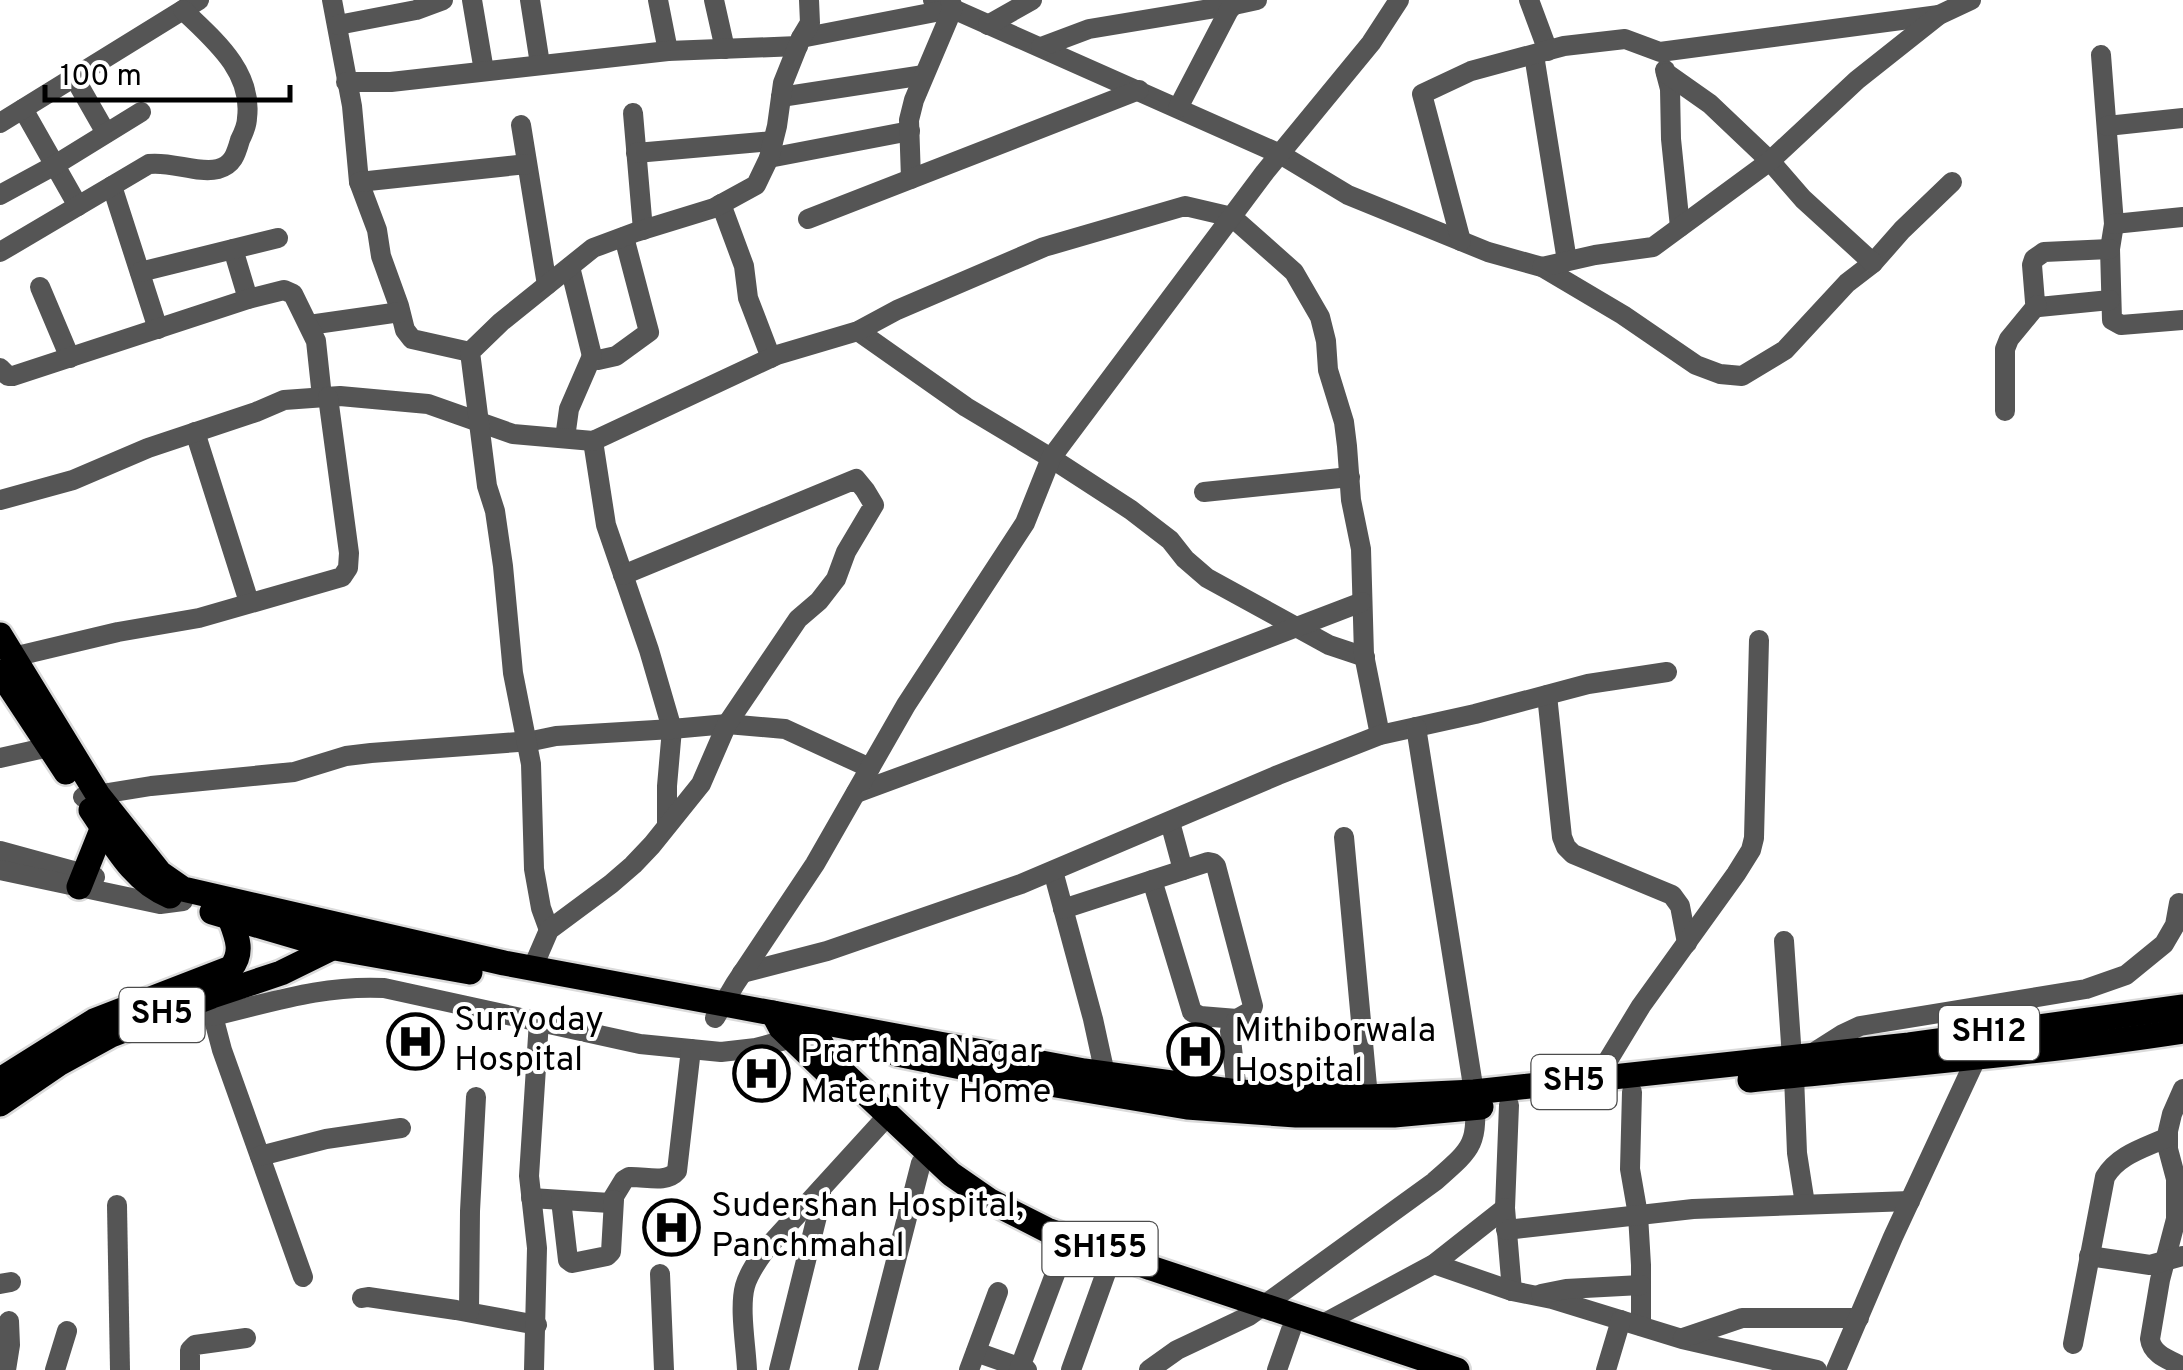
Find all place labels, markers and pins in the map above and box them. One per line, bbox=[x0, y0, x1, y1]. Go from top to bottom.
place label: Suryoday Hospital bbox=[454, 999, 604, 1083]
place label: Mithiborwala Hospital bbox=[1234, 1010, 1436, 1094]
hospital icon: Suryoday Hospital bbox=[385, 1011, 445, 1071]
hospital icon: Mithiborwala Hospital bbox=[1165, 1022, 1225, 1082]
place label: Prarthna Nagar Maternity Home bbox=[800, 1031, 1051, 1115]
hospital icon: Prarthna Nagar Maternity Home bbox=[731, 1043, 791, 1103]
place label: Sudershan Hospital, Panchmahal bbox=[711, 1185, 1024, 1269]
hospital icon: Sudershan Hospital, Panchmahal bbox=[642, 1197, 702, 1257]

